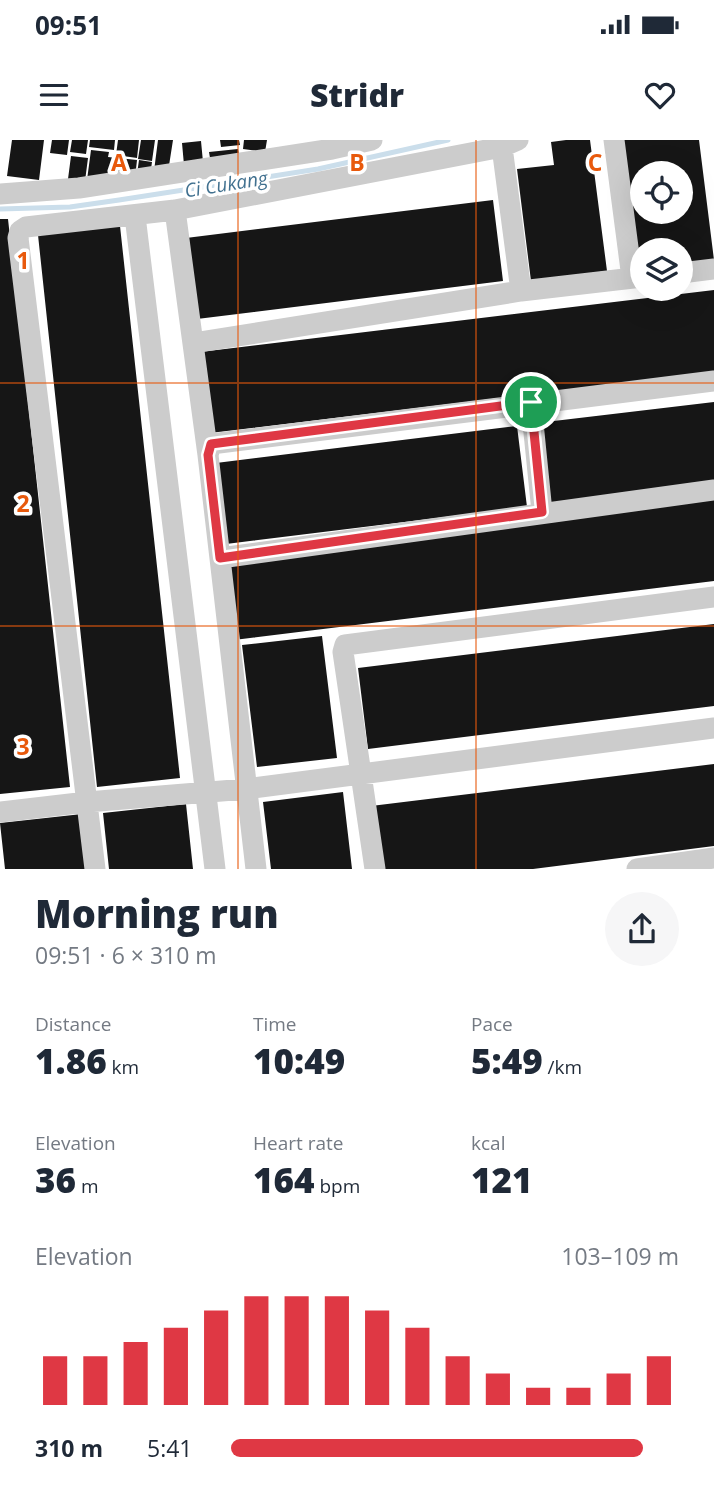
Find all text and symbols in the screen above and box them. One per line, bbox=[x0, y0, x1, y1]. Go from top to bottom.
text: 09:51 bbox=[35, 7, 102, 43]
text: Stridr bbox=[310, 73, 404, 116]
icon: menu bbox=[35, 76, 73, 114]
icon: heart bbox=[641, 76, 679, 114]
text: A bbox=[111, 146, 127, 178]
text: B bbox=[349, 146, 365, 178]
text: C bbox=[588, 146, 602, 178]
map controls bbox=[630, 161, 693, 301]
button: locate bbox=[630, 161, 693, 224]
water label: Ci Cukang bbox=[183, 164, 271, 203]
button: layers bbox=[630, 238, 693, 301]
text: 1 bbox=[16, 244, 30, 276]
pin bbox=[501, 372, 561, 432]
icon: arrive bbox=[512, 383, 550, 421]
text: 2 bbox=[16, 487, 30, 519]
text: 3 bbox=[16, 730, 30, 762]
text: Morning run bbox=[35, 887, 279, 939]
button: share bbox=[605, 892, 679, 966]
text: 09:51 · 6 × 310 m bbox=[35, 939, 217, 971]
text: Distance bbox=[35, 1011, 111, 1037]
text: Time bbox=[253, 1011, 297, 1037]
text: Pace bbox=[471, 1011, 513, 1037]
text: 1.86 bbox=[35, 1037, 107, 1084]
text: 10:49 bbox=[253, 1037, 345, 1084]
text: 5:49 bbox=[471, 1037, 543, 1084]
text: km bbox=[107, 1054, 139, 1080]
text: /km bbox=[543, 1054, 582, 1080]
text: Elevation bbox=[35, 1130, 116, 1156]
text: Heart rate bbox=[253, 1130, 343, 1156]
text: kcal bbox=[471, 1130, 505, 1156]
text: 36 bbox=[35, 1156, 76, 1203]
text: 164 bbox=[253, 1156, 315, 1203]
text: 121 bbox=[471, 1156, 533, 1203]
text: m bbox=[76, 1173, 99, 1199]
text: bpm bbox=[315, 1173, 360, 1199]
text: Elevation bbox=[35, 1240, 133, 1272]
text: 103–109 m bbox=[561, 1240, 679, 1272]
text: 310 m bbox=[35, 1432, 103, 1464]
text: 5:41 bbox=[147, 1432, 193, 1464]

